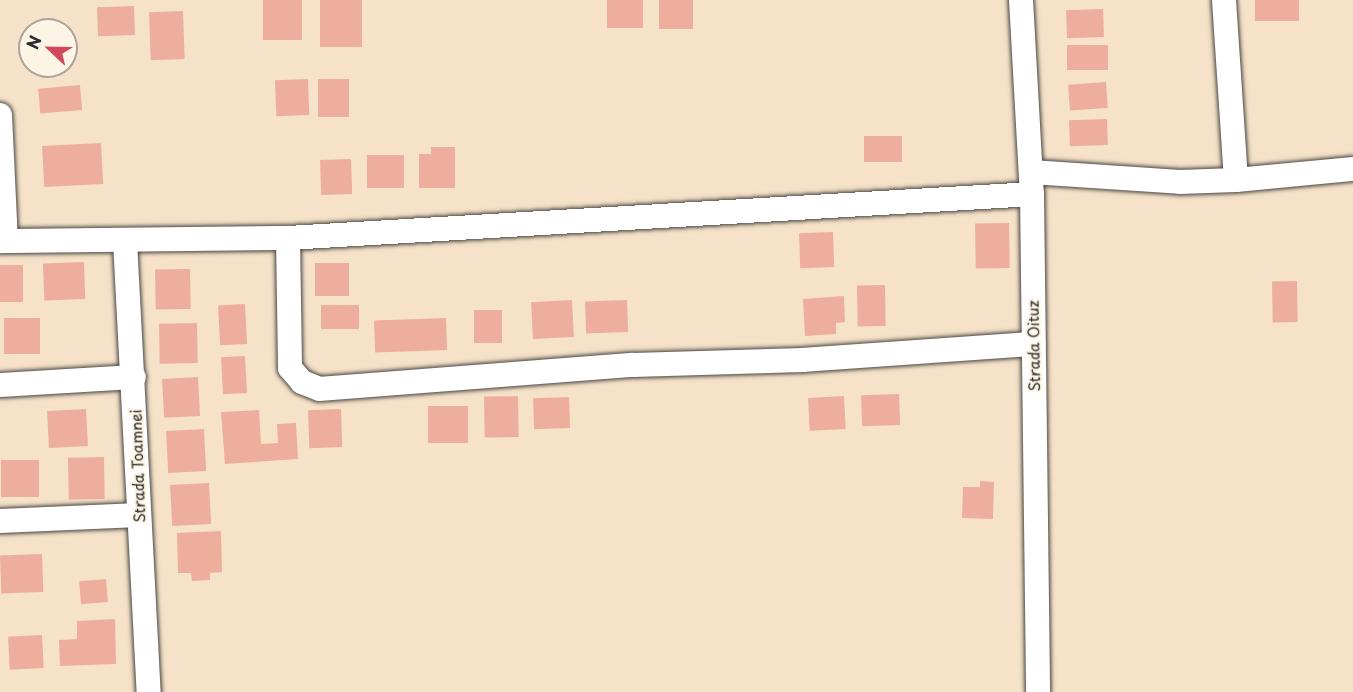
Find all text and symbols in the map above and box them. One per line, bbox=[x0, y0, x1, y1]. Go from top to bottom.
north arrow bbox=[18, 18, 78, 78]
text: N bbox=[20, 32, 47, 52]
street label: Strada Oituz bbox=[1023, 300, 1043, 392]
street label: Strada Toamnei bbox=[126, 408, 148, 524]

